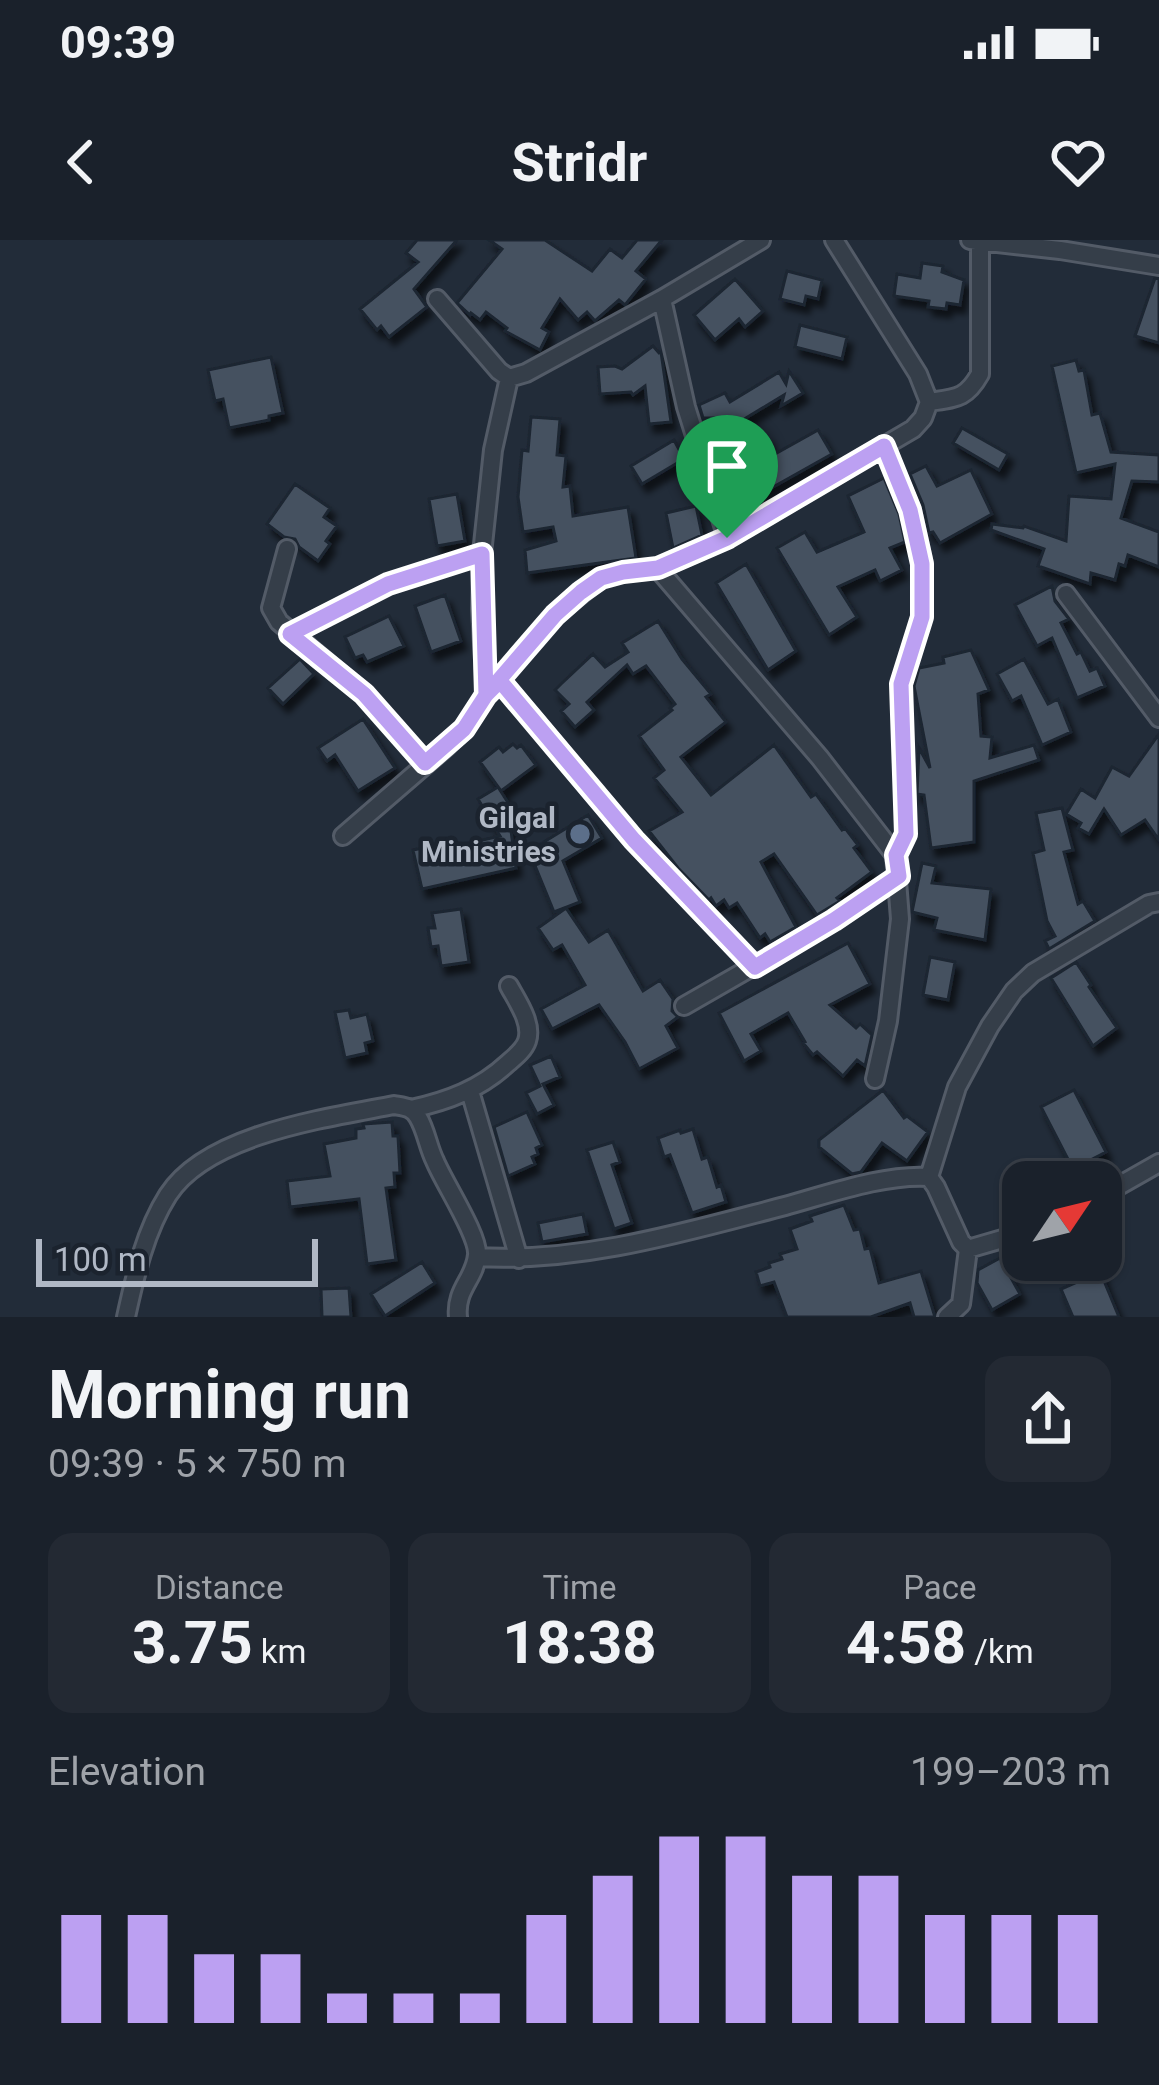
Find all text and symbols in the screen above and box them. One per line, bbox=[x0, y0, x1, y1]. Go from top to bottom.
text: 09:39 bbox=[60, 16, 176, 69]
icon: back bbox=[48, 129, 114, 195]
icon: heart bbox=[1045, 129, 1111, 195]
text: Stridr bbox=[512, 131, 647, 194]
pin bbox=[676, 415, 778, 538]
icon: arrive bbox=[694, 433, 760, 499]
place label: Gilgal Ministries bbox=[421, 800, 556, 869]
marker: Gilgal Ministries bbox=[567, 821, 593, 847]
north arrow bbox=[1002, 1161, 1122, 1281]
map controls bbox=[1002, 1161, 1122, 1281]
scale bar bbox=[36, 1233, 318, 1286]
text: 100 m bbox=[54, 1240, 147, 1279]
button: share bbox=[985, 1356, 1111, 1482]
text: Morning run bbox=[48, 1357, 411, 1434]
text: 09:39 · 5 × 750 m bbox=[48, 1441, 346, 1487]
text: Distance bbox=[155, 1568, 283, 1607]
text: Time bbox=[542, 1568, 617, 1607]
text: Pace bbox=[903, 1568, 977, 1607]
text: 3.75 bbox=[132, 1607, 253, 1678]
text: 18:38 bbox=[502, 1607, 657, 1678]
text: 4:58 bbox=[846, 1607, 966, 1678]
text: km bbox=[253, 1632, 306, 1671]
text: /km bbox=[966, 1632, 1034, 1671]
text: Elevation bbox=[48, 1749, 206, 1795]
text: 199–203 m bbox=[910, 1749, 1111, 1795]

